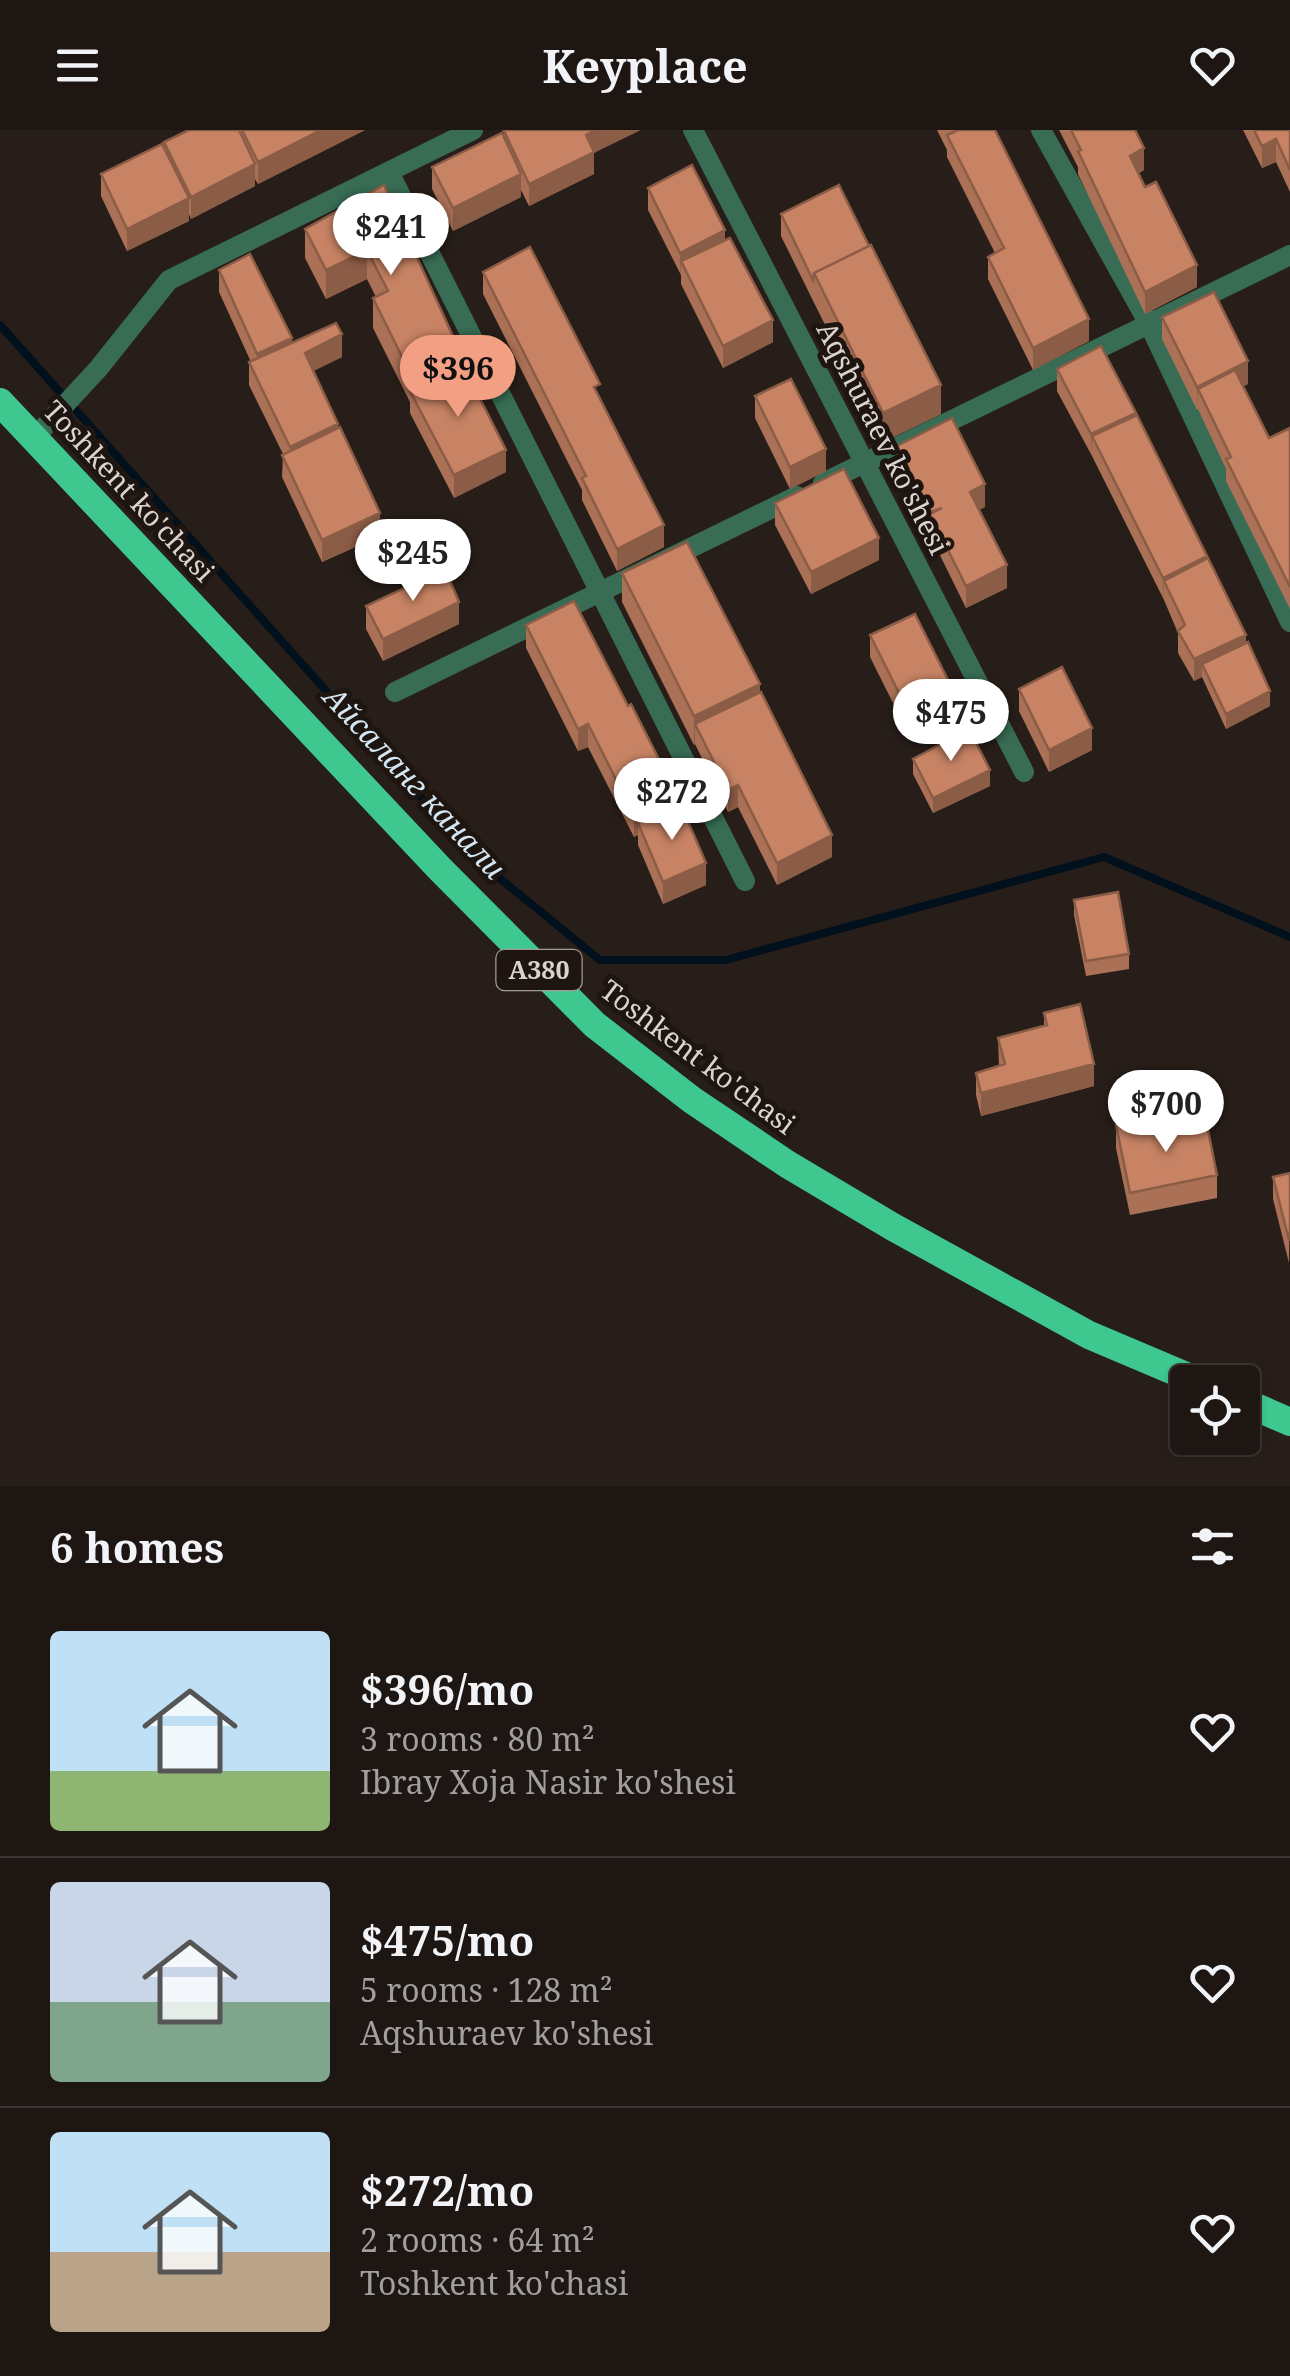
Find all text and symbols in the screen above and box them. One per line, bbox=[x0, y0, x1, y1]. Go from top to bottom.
text: Keyplace bbox=[542, 35, 748, 96]
icon: menu bbox=[50, 38, 105, 93]
icon: heart bbox=[1185, 38, 1240, 93]
pin: $241 bbox=[332, 193, 450, 278]
text: $241 bbox=[355, 204, 427, 247]
street label: Aqshuraev ko'shesi bbox=[809, 315, 959, 560]
pin: $396 bbox=[399, 335, 517, 420]
text: $396 bbox=[422, 346, 494, 389]
street label: Toshkent ko'chasi bbox=[36, 391, 224, 589]
pin: $245 bbox=[354, 519, 472, 604]
text: $245 bbox=[377, 530, 449, 573]
water label: Айсаланг канали bbox=[313, 675, 515, 888]
pin: $475 bbox=[892, 679, 1010, 764]
text: $475 bbox=[915, 690, 987, 733]
pin: $272 bbox=[613, 758, 731, 843]
text: $272 bbox=[636, 769, 708, 812]
road number: A380 bbox=[496, 950, 582, 990]
street label: Toshkent ko'chasi bbox=[593, 970, 804, 1142]
pin: $700 bbox=[1107, 1070, 1225, 1155]
text: $700 bbox=[1130, 1081, 1202, 1124]
map controls bbox=[1170, 1365, 1260, 1455]
button: locate bbox=[1170, 1365, 1260, 1455]
text: 6 homes bbox=[50, 1518, 224, 1575]
icon: filters bbox=[1185, 1519, 1240, 1574]
text: $396/mo bbox=[360, 1660, 534, 1717]
icon: home bbox=[130, 1671, 250, 1791]
icon: heart bbox=[1185, 1704, 1240, 1759]
text: 3 rooms · 80 m² bbox=[360, 1717, 595, 1760]
text: Ibray Xoja Nasir ko'shesi bbox=[360, 1760, 736, 1803]
text: $475/mo bbox=[360, 1911, 534, 1968]
icon: home bbox=[130, 1922, 250, 2042]
icon: heart bbox=[1185, 1955, 1240, 2010]
text: 5 rooms · 128 m² bbox=[360, 1968, 613, 2011]
text: Aqshuraev ko'shesi bbox=[360, 2011, 653, 2054]
text: $272/mo bbox=[360, 2161, 534, 2218]
icon: home bbox=[130, 2172, 250, 2292]
icon: heart bbox=[1185, 2205, 1240, 2260]
text: 2 rooms · 64 m² bbox=[360, 2218, 595, 2261]
text: Toshkent ko'chasi bbox=[360, 2261, 628, 2304]

